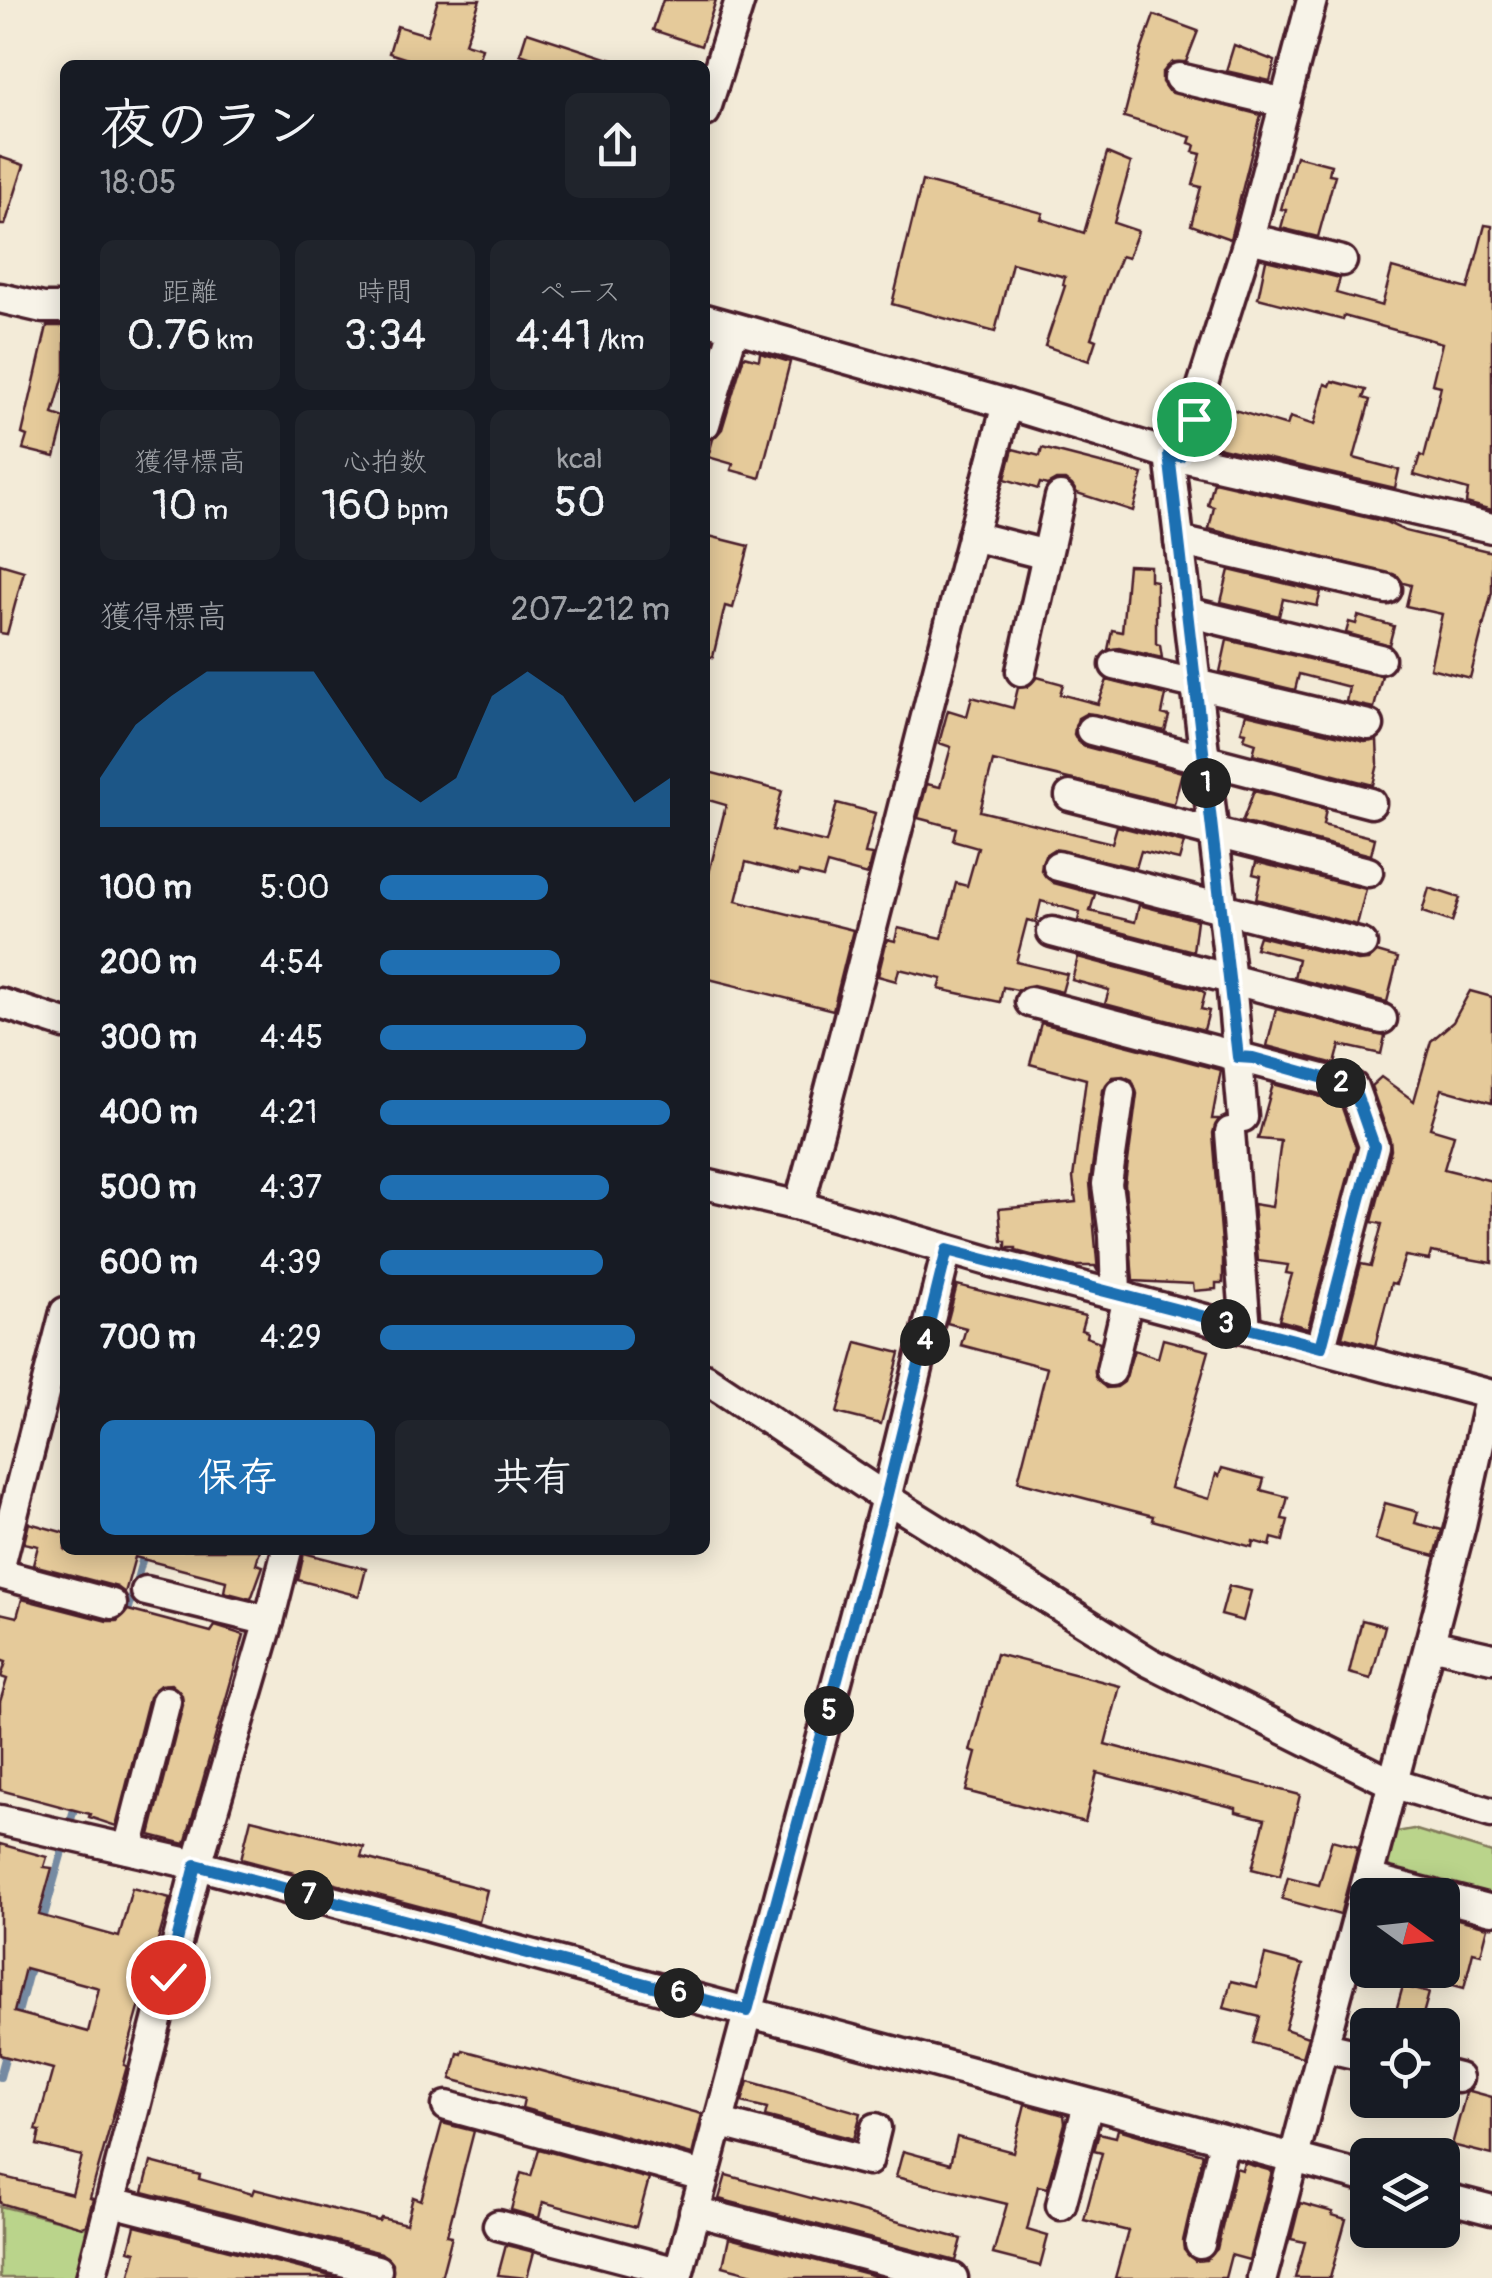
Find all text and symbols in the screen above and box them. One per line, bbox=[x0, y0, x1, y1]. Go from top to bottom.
text: 夜のラン bbox=[100, 91, 320, 160]
button: share bbox=[565, 93, 670, 198]
text: 18:05 bbox=[100, 163, 176, 203]
text: 距離 bbox=[162, 275, 218, 310]
text: 時間 bbox=[357, 275, 413, 310]
text: ペース bbox=[539, 275, 621, 310]
text: 0.76 bbox=[126, 310, 211, 362]
text: 3:34 bbox=[344, 310, 426, 362]
text: 4:41 bbox=[515, 310, 592, 362]
text: km bbox=[211, 323, 254, 358]
text: /km bbox=[592, 323, 645, 358]
pin bbox=[1152, 377, 1237, 462]
icon: arrive bbox=[1167, 392, 1222, 447]
text: kcal bbox=[557, 442, 603, 477]
text: 獲得標高 bbox=[134, 445, 246, 480]
text: 心拍数 bbox=[343, 445, 427, 480]
text: 50 bbox=[554, 477, 606, 529]
text: 10 bbox=[152, 480, 197, 532]
text: 160 bbox=[321, 480, 391, 532]
text: m bbox=[197, 493, 228, 528]
text: bpm bbox=[391, 493, 449, 528]
text: 207–212 m bbox=[511, 590, 670, 630]
text: 獲得標高 bbox=[100, 597, 228, 637]
pin: 1 bbox=[1181, 758, 1231, 808]
text: 1 bbox=[1201, 765, 1211, 800]
text: 100 m bbox=[100, 868, 192, 908]
text: 5:00 bbox=[260, 868, 330, 908]
text: 200 m bbox=[100, 943, 197, 983]
text: 4:54 bbox=[260, 943, 323, 983]
text: 300 m bbox=[100, 1018, 197, 1058]
text: 4:45 bbox=[260, 1018, 323, 1058]
pin: 2 bbox=[1316, 1058, 1366, 1108]
text: 2 bbox=[1333, 1065, 1349, 1100]
text: 400 m bbox=[100, 1093, 198, 1133]
text: 4:21 bbox=[260, 1093, 318, 1133]
text: 500 m bbox=[100, 1168, 196, 1208]
text: 4:37 bbox=[260, 1168, 322, 1208]
text: 600 m bbox=[100, 1243, 198, 1283]
text: 4:39 bbox=[260, 1243, 321, 1283]
pin: 3 bbox=[1201, 1299, 1251, 1349]
text: 3 bbox=[1218, 1306, 1234, 1341]
pin: 4 bbox=[900, 1316, 950, 1366]
text: 700 m bbox=[100, 1318, 196, 1358]
text: 4:29 bbox=[260, 1318, 321, 1358]
text: 4 bbox=[917, 1323, 933, 1358]
button: 保存 bbox=[100, 1420, 375, 1535]
button: 共有 bbox=[395, 1420, 670, 1535]
pin: 5 bbox=[804, 1686, 854, 1736]
text: 5 bbox=[821, 1693, 837, 1728]
pin: 7 bbox=[284, 1870, 334, 1920]
text: 7 bbox=[302, 1877, 316, 1912]
north arrow bbox=[1350, 1878, 1460, 1988]
map controls bbox=[1350, 1878, 1460, 2248]
pin bbox=[126, 1935, 211, 2020]
icon: check bbox=[141, 1950, 196, 2005]
pin: 6 bbox=[654, 1968, 704, 2018]
text: 6 bbox=[671, 1975, 687, 2010]
button: locate bbox=[1350, 2008, 1460, 2118]
button: layers bbox=[1350, 2138, 1460, 2248]

